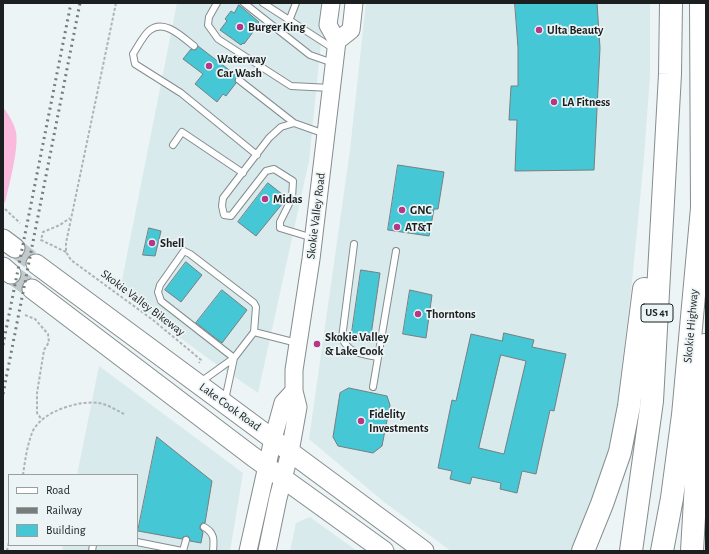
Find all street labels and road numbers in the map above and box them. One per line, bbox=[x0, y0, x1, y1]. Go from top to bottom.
street label: Skokie Valley Road bbox=[304, 172, 328, 260]
street label: Skokie Valley Bikeway bbox=[98, 267, 188, 339]
street label: Skokie Highway bbox=[681, 289, 701, 363]
road number: US 41 bbox=[641, 304, 673, 322]
street label: Lake Cook Road bbox=[196, 380, 264, 434]

